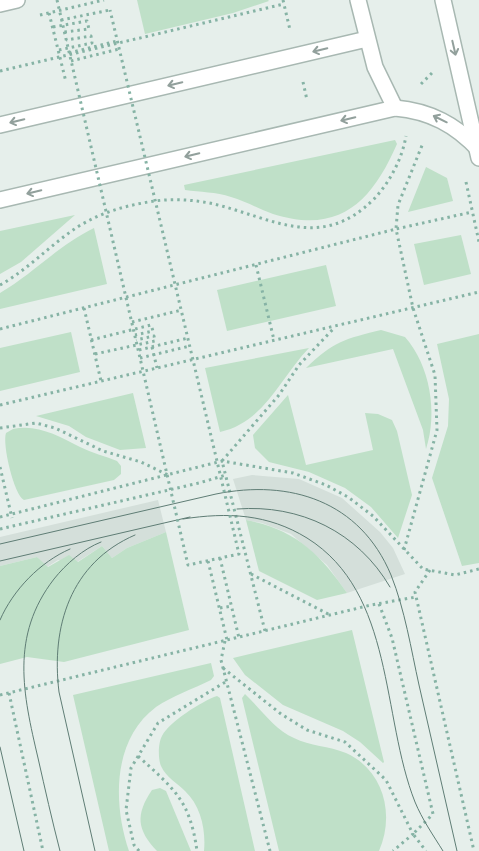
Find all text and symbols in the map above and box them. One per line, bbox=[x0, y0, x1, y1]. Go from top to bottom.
one-way arrow bbox=[450, 39, 459, 55]
one-way arrow bbox=[313, 46, 329, 55]
one-way arrow bbox=[168, 80, 184, 89]
one-way arrow bbox=[433, 114, 448, 124]
one-way arrow bbox=[340, 115, 356, 124]
one-way arrow bbox=[10, 117, 26, 126]
one-way arrow bbox=[185, 151, 201, 160]
one-way arrow bbox=[27, 188, 43, 197]

